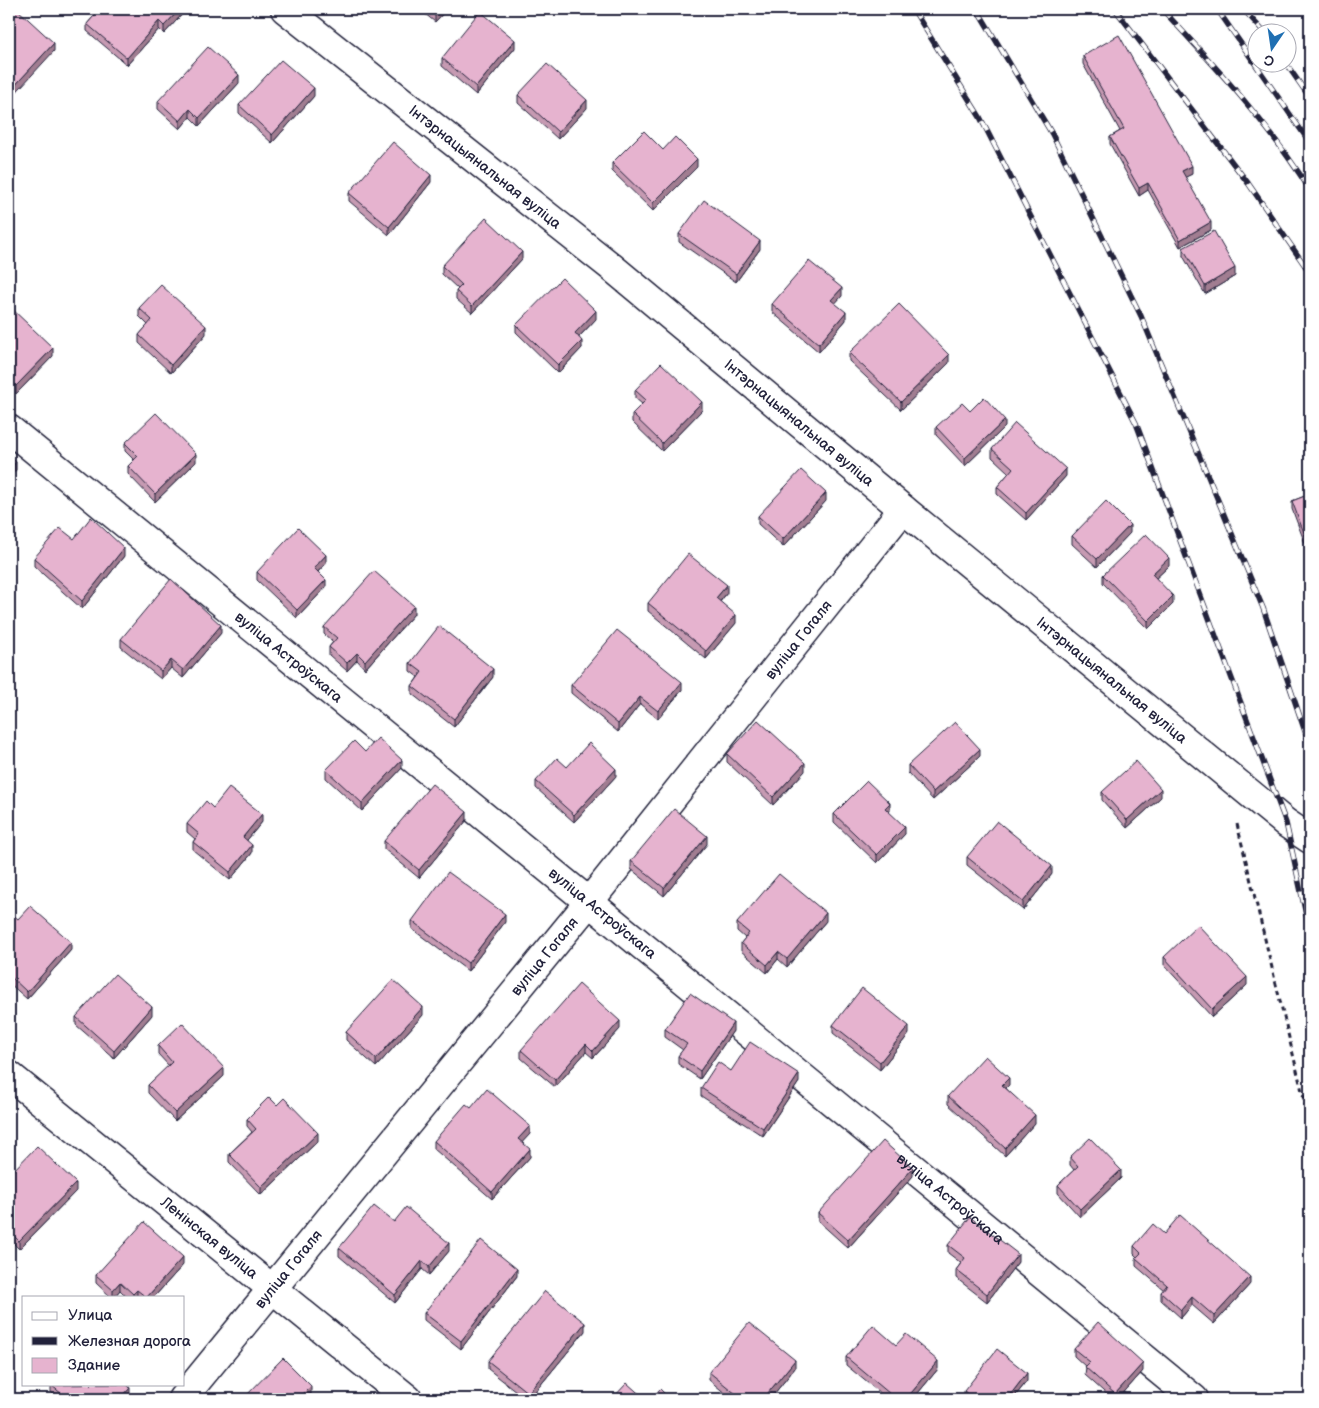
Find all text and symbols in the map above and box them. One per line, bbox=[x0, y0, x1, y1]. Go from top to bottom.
north arrow bbox=[1246, 22, 1296, 72]
text: С bbox=[1262, 51, 1276, 70]
street label: Інтэрнацыянальная вуліца bbox=[405, 101, 565, 233]
street label: Інтэрнацыянальная вуліца bbox=[720, 355, 878, 491]
street label: вуліца Гогаля bbox=[761, 596, 836, 683]
street label: вуліца Астроўскага bbox=[231, 607, 347, 707]
street label: Інтэрнацыянальная вуліца bbox=[1033, 613, 1191, 748]
street label: вуліца Астроўскага bbox=[545, 863, 660, 963]
street label: вуліца Гогаля bbox=[507, 913, 582, 1000]
street label: вуліца Астроўскага bbox=[893, 1149, 1008, 1249]
street label: Ленінская вуліца bbox=[156, 1192, 262, 1283]
street label: вуліца Гогаля bbox=[251, 1226, 326, 1312]
legend bbox=[22, 1296, 185, 1386]
text: Улица bbox=[68, 1306, 113, 1325]
text: Железная дорога bbox=[68, 1332, 191, 1351]
text: Здание bbox=[68, 1356, 120, 1375]

